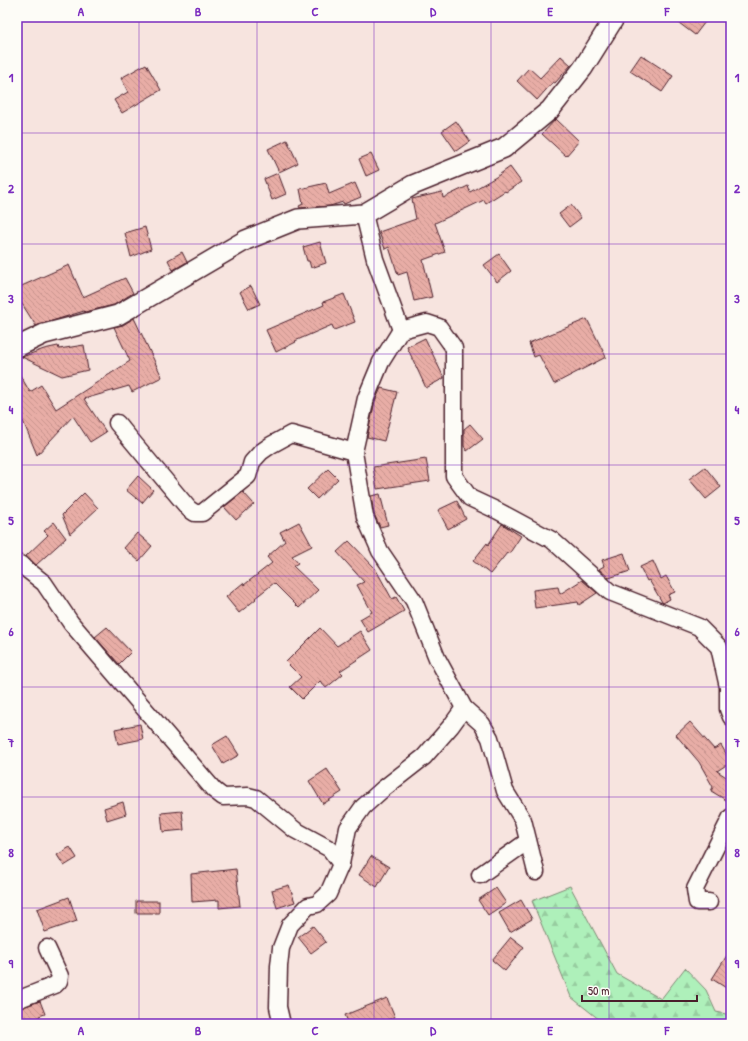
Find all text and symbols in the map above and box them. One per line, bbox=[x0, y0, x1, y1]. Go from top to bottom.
text: A bbox=[78, 2, 85, 20]
text: B bbox=[195, 2, 202, 20]
text: C bbox=[311, 2, 319, 20]
text: D bbox=[430, 2, 437, 20]
text: E bbox=[547, 2, 553, 20]
text: F bbox=[664, 2, 671, 20]
text: 1 bbox=[9, 68, 14, 86]
text: 1 bbox=[735, 68, 740, 86]
text: 2 bbox=[8, 179, 15, 197]
text: 2 bbox=[734, 179, 741, 197]
text: 3 bbox=[8, 289, 14, 307]
text: 3 bbox=[734, 289, 740, 307]
text: 4 bbox=[9, 400, 14, 418]
text: 4 bbox=[735, 400, 740, 418]
text: 5 bbox=[8, 511, 14, 529]
text: 5 bbox=[734, 511, 740, 529]
text: 6 bbox=[8, 622, 14, 640]
text: 6 bbox=[734, 622, 740, 640]
text: 7 bbox=[7, 733, 15, 751]
text: 7 bbox=[733, 733, 741, 751]
text: 8 bbox=[8, 843, 14, 861]
text: 8 bbox=[734, 843, 740, 861]
text: 9 bbox=[9, 954, 14, 972]
text: 9 bbox=[735, 954, 740, 972]
scale bar bbox=[582, 977, 697, 1003]
text: 50 m bbox=[588, 982, 609, 999]
text: A bbox=[78, 1021, 85, 1039]
text: B bbox=[195, 1021, 202, 1039]
text: C bbox=[311, 1021, 319, 1039]
text: D bbox=[430, 1021, 437, 1039]
text: E bbox=[547, 1021, 553, 1039]
text: F bbox=[664, 1021, 671, 1039]

